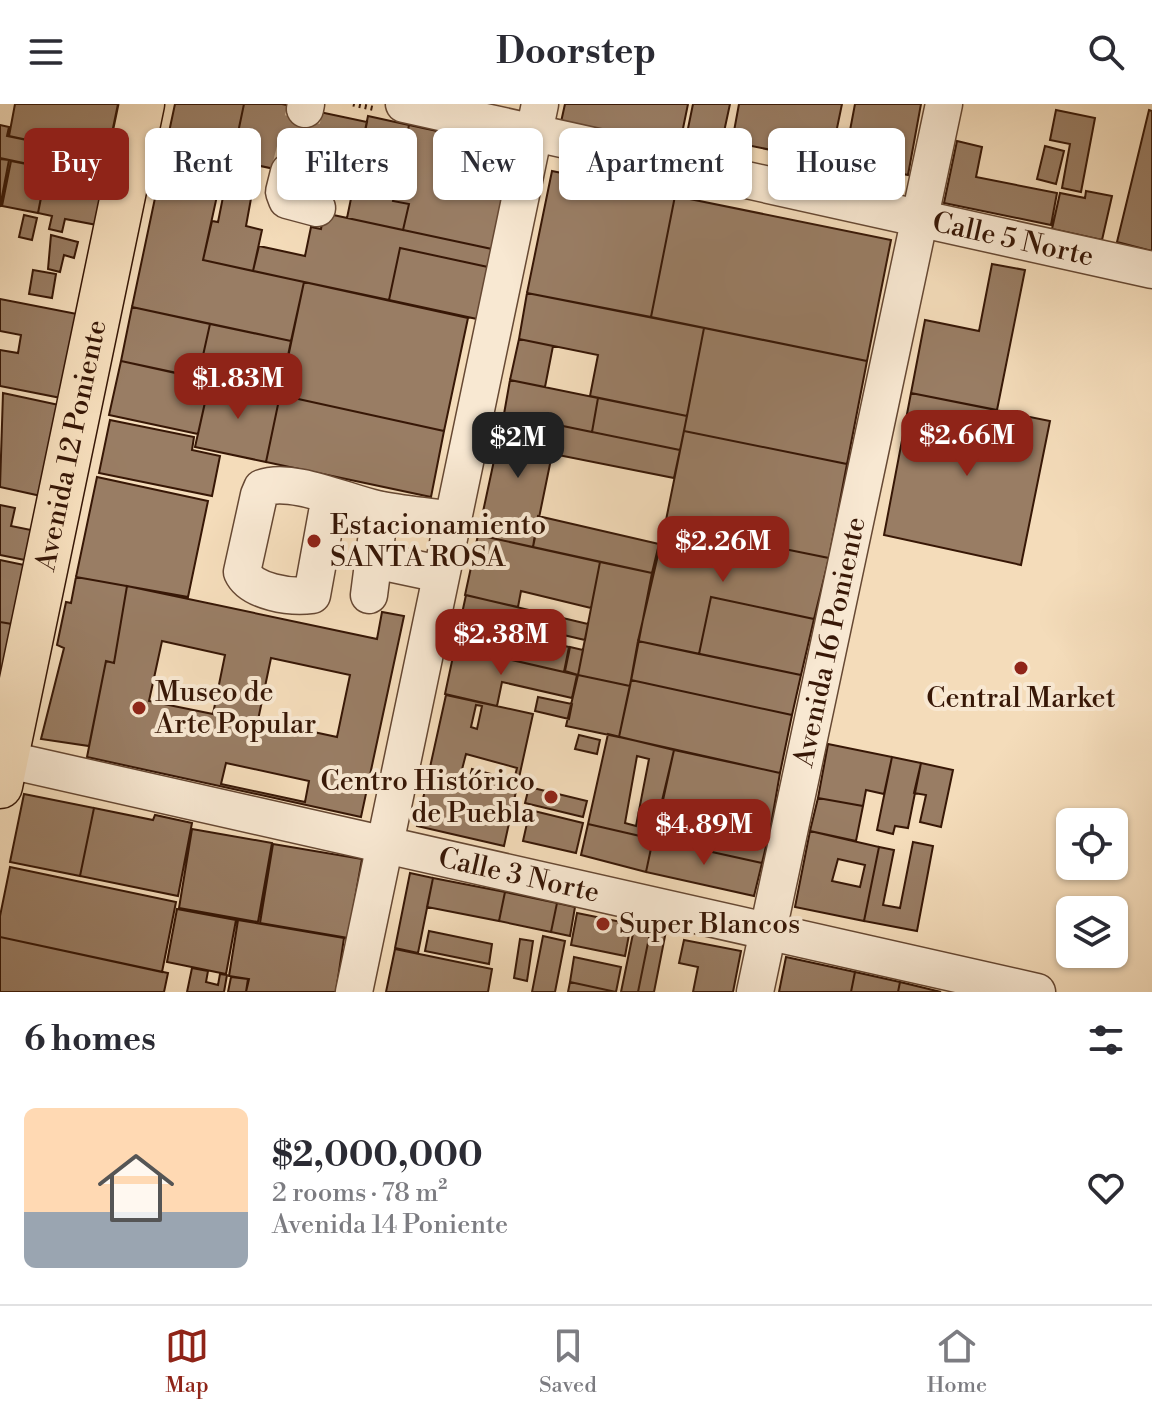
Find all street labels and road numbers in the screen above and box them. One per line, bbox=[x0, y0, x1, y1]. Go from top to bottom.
street label: Calle 5 Norte bbox=[929, 204, 1097, 274]
street label: Avenida 12 Poniente bbox=[28, 317, 114, 575]
street label: Avenida 16 Poniente bbox=[786, 514, 873, 771]
street label: Calle 3 Norte bbox=[435, 840, 603, 910]

